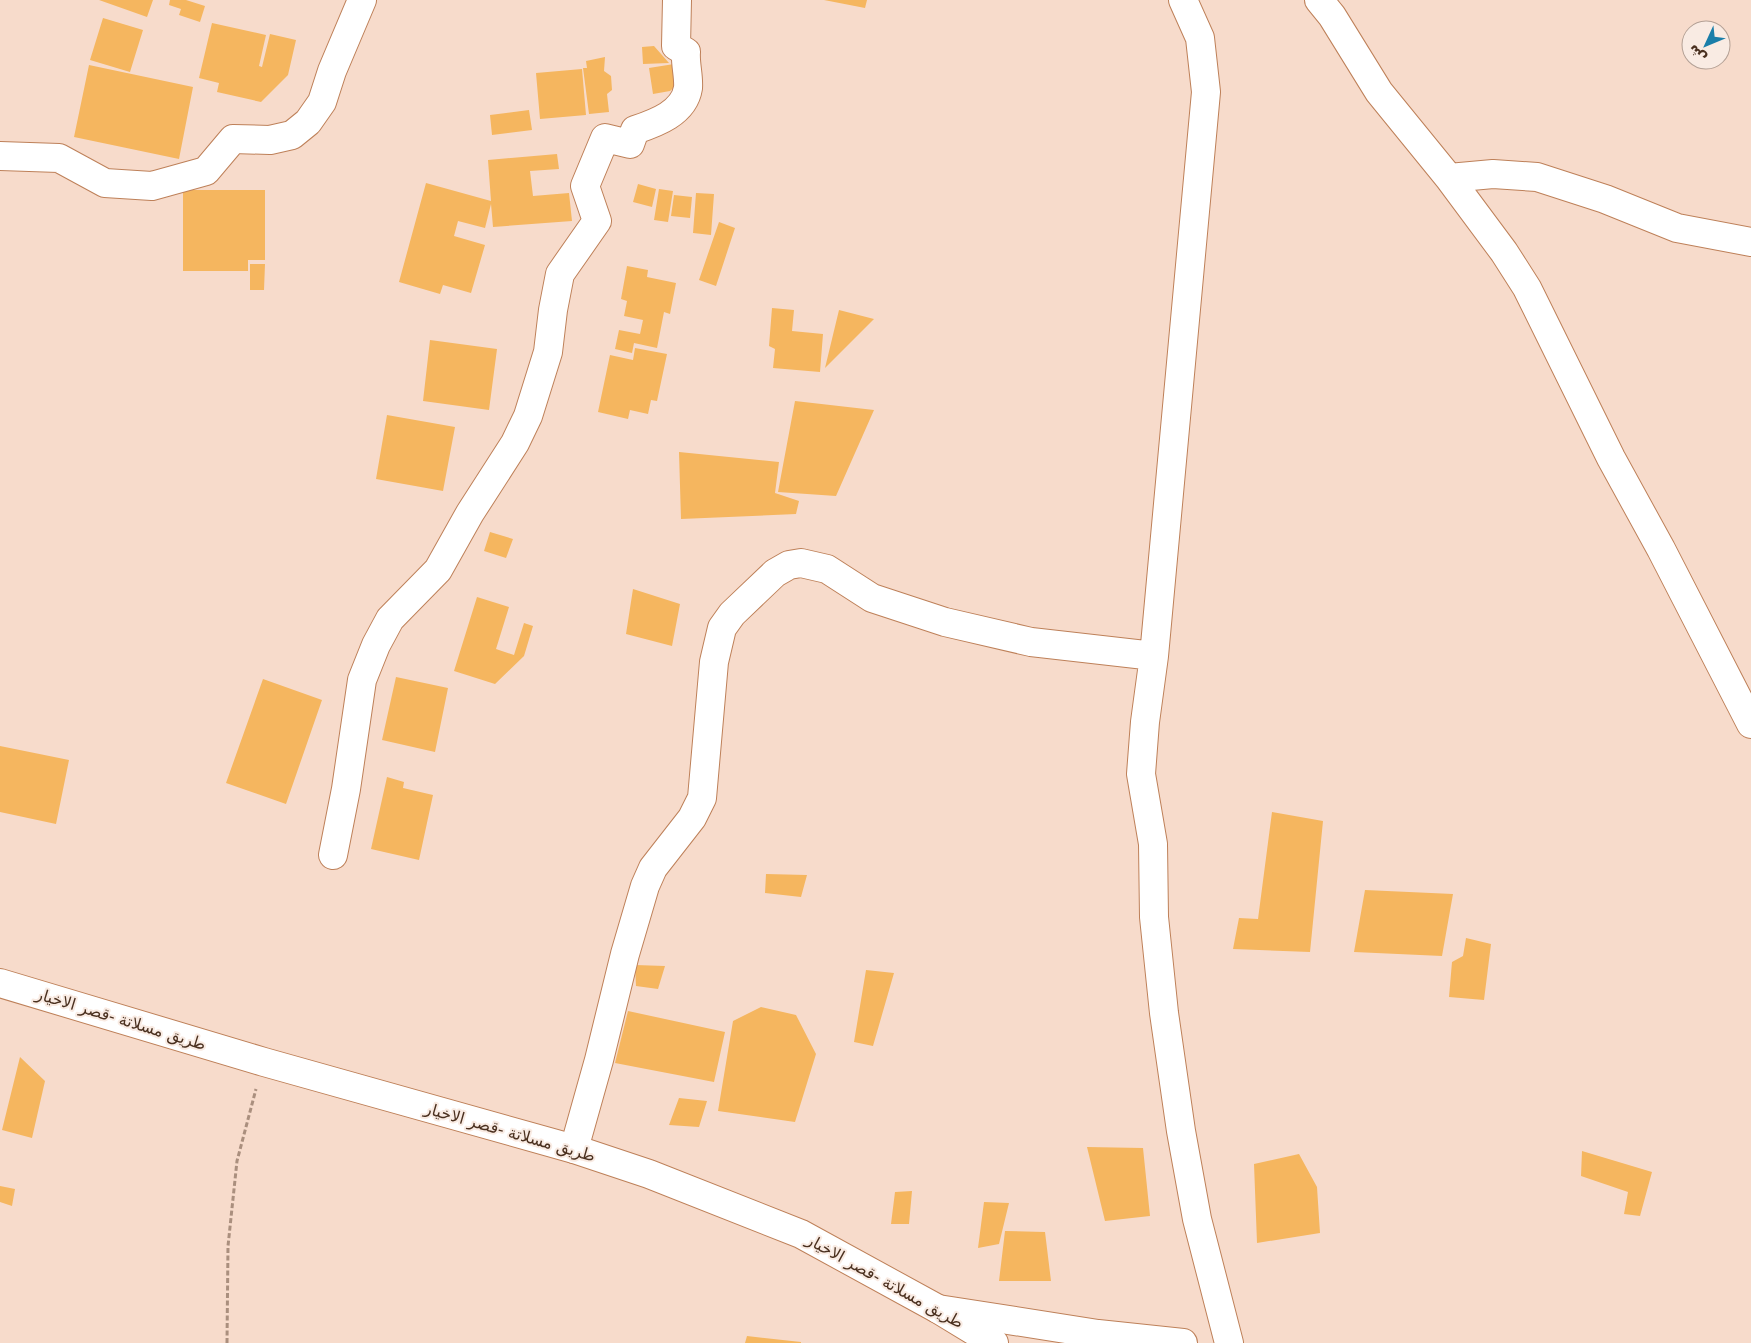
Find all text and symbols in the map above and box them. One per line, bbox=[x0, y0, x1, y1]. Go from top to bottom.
north arrow bbox=[1681, 20, 1731, 70]
text: ش bbox=[1684, 42, 1709, 67]
street label: طريق مسلاتة -قصر الاخيار bbox=[32, 984, 208, 1055]
street label: طريق مسلاتة -قصر الاخيار bbox=[421, 1098, 598, 1166]
street label: طريق مسلاتة -قصر الاخيار bbox=[802, 1229, 967, 1333]

